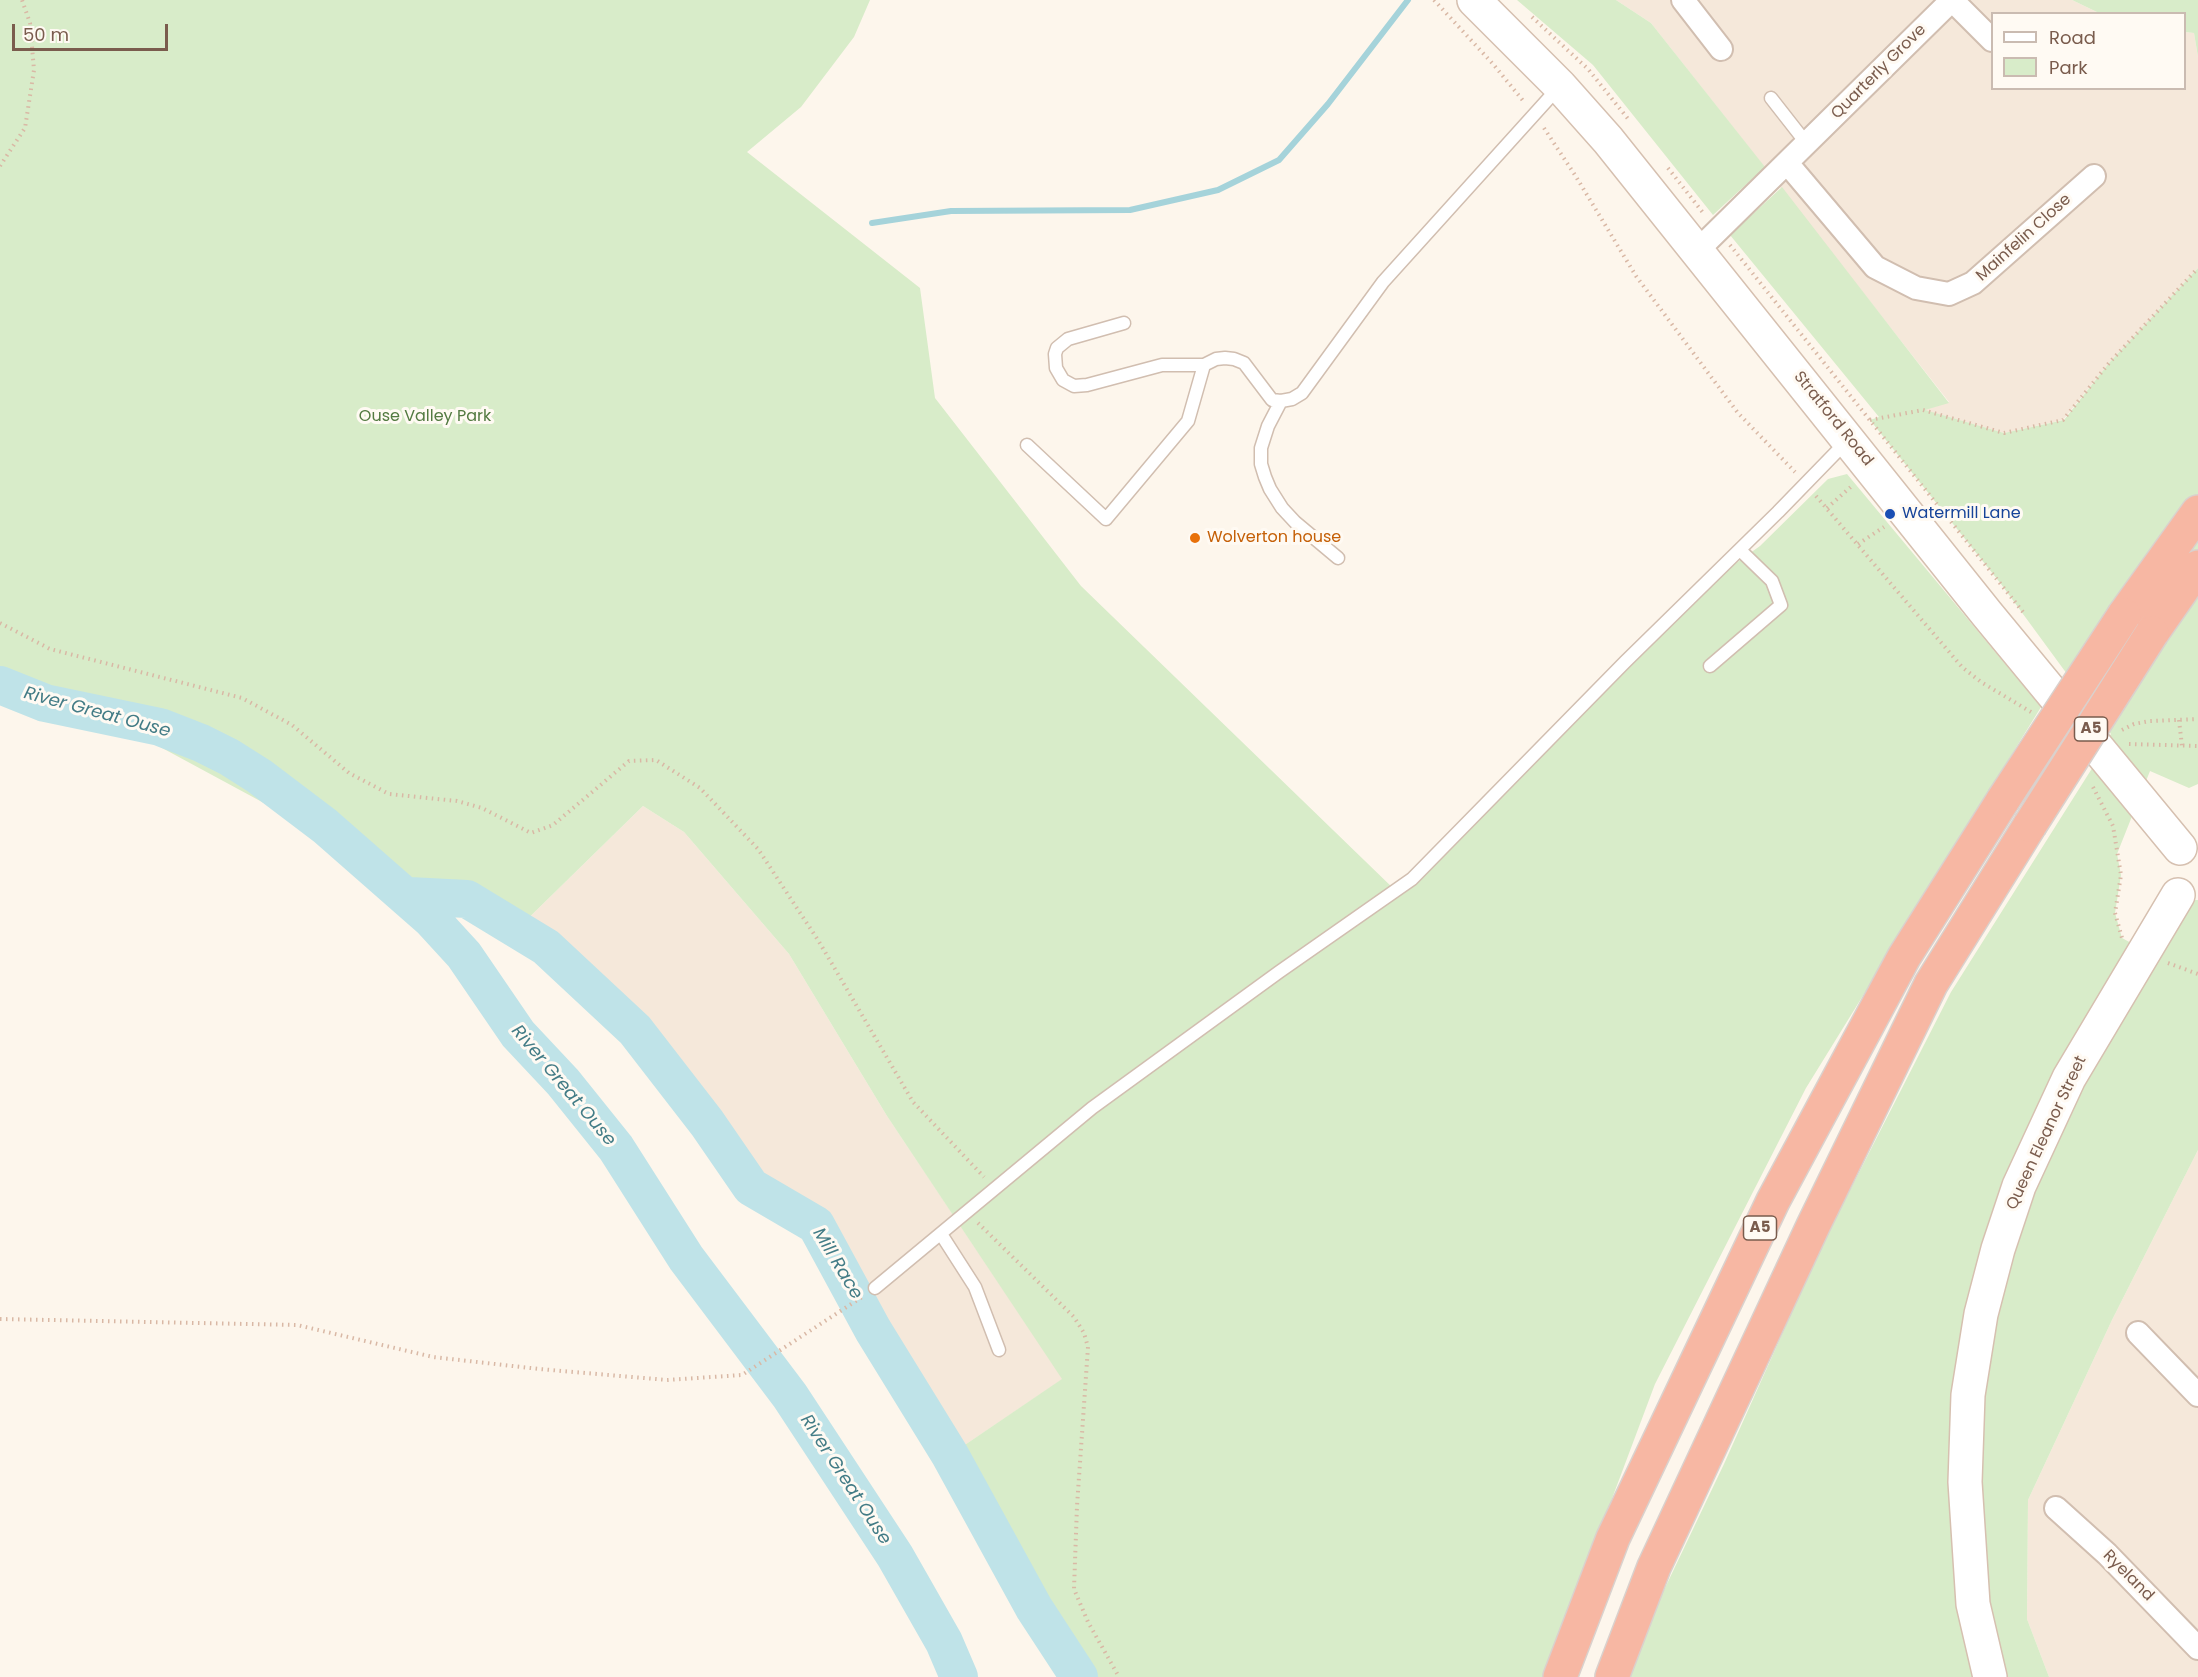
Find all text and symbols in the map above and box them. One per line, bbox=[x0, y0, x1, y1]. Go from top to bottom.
scale bar bbox=[15, 12, 171, 50]
legend bbox=[1991, 12, 2186, 90]
street label: Quarterly Grove bbox=[1828, 21, 1930, 123]
text: 50 m bbox=[23, 22, 69, 47]
text: Road bbox=[2049, 25, 2096, 50]
text: Park bbox=[2049, 55, 2088, 80]
street label: Mainfelin Close bbox=[1973, 190, 2075, 286]
street label: Stratford Road bbox=[1789, 368, 1877, 470]
park label: Ouse Valley Park bbox=[359, 407, 491, 427]
place label: Watermill Lane bbox=[1902, 504, 2021, 524]
marker: Watermill Lane bbox=[1883, 507, 1897, 521]
place label: Wolverton house bbox=[1207, 528, 1341, 548]
marker: Wolverton house bbox=[1188, 531, 1202, 545]
water label: River Great Ouse bbox=[21, 683, 173, 743]
road number: A5 bbox=[2074, 717, 2108, 741]
water label: River Great Ouse bbox=[506, 1021, 620, 1151]
street label: Queen Eleanor Street bbox=[2003, 1053, 2091, 1213]
road number: A5 bbox=[1744, 1216, 1776, 1240]
water label: Mill Race bbox=[807, 1224, 867, 1304]
water label: River Great Ouse bbox=[795, 1411, 895, 1549]
street label: Ryeland bbox=[2098, 1546, 2158, 1606]

